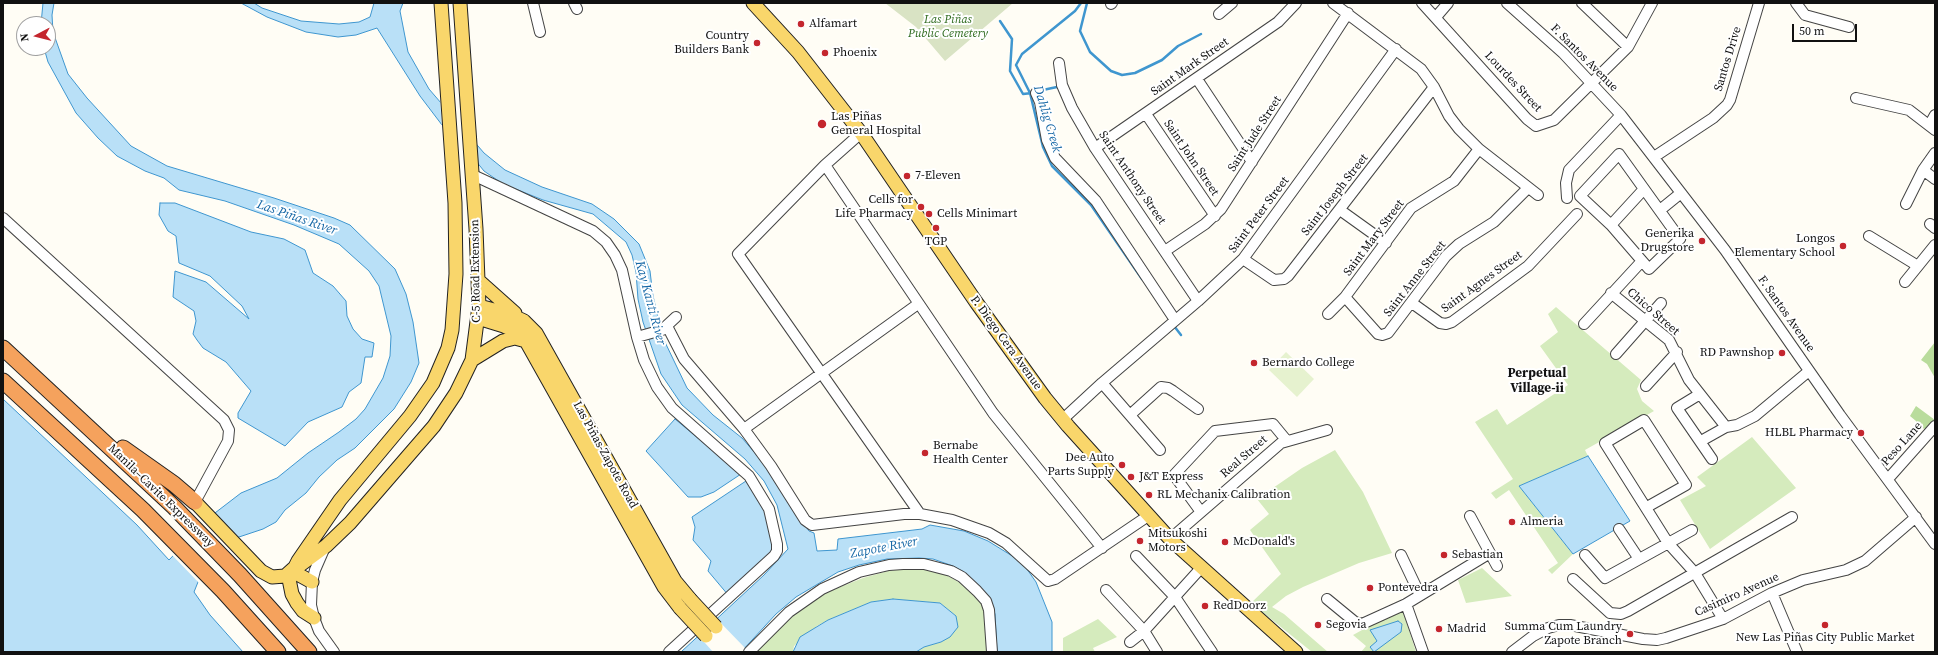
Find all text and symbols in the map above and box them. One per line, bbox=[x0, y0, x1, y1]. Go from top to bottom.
park label: Las Piñas Public Cemetery bbox=[908, 13, 988, 41]
north arrow bbox=[16, 16, 56, 56]
scale bar bbox=[1794, 16, 1859, 42]
place label: Alfamart bbox=[809, 17, 857, 31]
marker: Alfamart bbox=[796, 19, 806, 29]
street label: F. Santos Avenue bbox=[1547, 21, 1621, 95]
text: 50 m bbox=[1799, 23, 1825, 39]
street label: Santos Drive bbox=[1711, 25, 1745, 93]
place label: Country Builders Bank bbox=[674, 29, 749, 57]
text: N bbox=[17, 33, 33, 42]
street label: Saint Mark Street bbox=[1148, 35, 1232, 99]
marker: Country Builders Bank bbox=[752, 38, 762, 48]
place label: Phoenix bbox=[833, 46, 877, 60]
marker: Phoenix bbox=[820, 48, 830, 58]
street label: Lourdes Street bbox=[1481, 49, 1545, 115]
water label: Dahlig Creek bbox=[1029, 84, 1065, 154]
street label: Saint Jude Street bbox=[1225, 93, 1285, 175]
place label: Las Piñas General Hospital bbox=[831, 110, 921, 138]
street label: Saint John Street bbox=[1160, 117, 1222, 199]
marker: Las Piñas General Hospital bbox=[816, 118, 828, 130]
street label: Saint Anthony Street bbox=[1095, 129, 1169, 227]
street label: Saint Joseph Street bbox=[1299, 151, 1371, 239]
place label: 7-Eleven bbox=[915, 169, 961, 183]
marker: 7-Eleven bbox=[902, 171, 912, 181]
street label: Saint Peter Street bbox=[1226, 174, 1292, 256]
place label: Cells for Life Pharmacy bbox=[835, 193, 913, 221]
water label: Las Piñas River bbox=[255, 197, 339, 239]
street label: Saint Mary Street bbox=[1341, 197, 1407, 279]
marker: Cells for Life Pharmacy bbox=[916, 202, 926, 212]
place label: Cells Minimart bbox=[937, 207, 1017, 221]
marker: Cells Minimart bbox=[924, 209, 934, 219]
street label: C-5 Road Extension bbox=[468, 219, 484, 323]
marker: TGP bbox=[931, 223, 941, 233]
place label: Generika Drugstore bbox=[1641, 227, 1694, 255]
place label: Longos Elementary School bbox=[1734, 232, 1835, 260]
place label: TGP bbox=[925, 235, 947, 249]
marker: Generika Drugstore bbox=[1697, 236, 1707, 246]
street label: Saint Anne Street bbox=[1381, 238, 1449, 320]
marker: Longos Elementary School bbox=[1838, 241, 1848, 251]
street label: Saint Agnes Street bbox=[1439, 248, 1525, 316]
water label: Kay Kanti River bbox=[631, 259, 669, 347]
street label: F. Santos Avenue bbox=[1754, 273, 1818, 355]
street label: Chico Street bbox=[1624, 285, 1682, 339]
street label: P. Diego Cera Avenue bbox=[967, 293, 1045, 393]
place label: RD Pawnshop bbox=[1700, 346, 1774, 360]
marker: RD Pawnshop bbox=[1777, 348, 1787, 358]
place label: Bernardo College bbox=[1262, 356, 1355, 370]
marker: Bernardo College bbox=[1249, 358, 1259, 368]
district label: Perpetual Village-ii bbox=[1508, 366, 1566, 397]
street label: Las Piñas-Zapote Road bbox=[570, 399, 640, 511]
street label: Peso Lane bbox=[1879, 419, 1925, 469]
place label: HLBL Pharmacy bbox=[1765, 426, 1853, 440]
marker: HLBL Pharmacy bbox=[1856, 428, 1866, 438]
street label: Real Street bbox=[1218, 433, 1270, 481]
place label: Bernabe Health Center bbox=[933, 439, 1008, 467]
street label: Manila–Cavite Expressway bbox=[105, 442, 217, 550]
marker: Bernabe Health Center bbox=[920, 448, 930, 458]
place label: Dee Auto Parts Supply bbox=[1047, 451, 1114, 479]
marker: Dee Auto Parts Supply bbox=[1117, 460, 1127, 470]
place label: J&T Express bbox=[1139, 470, 1203, 484]
marker: J&T Express bbox=[1126, 472, 1136, 482]
place label: RL Mechanix Calibration bbox=[1157, 488, 1291, 502]
marker: RL Mechanix Calibration bbox=[1144, 490, 1154, 500]
place label: Almeria bbox=[1520, 515, 1563, 529]
marker: Almeria bbox=[1507, 517, 1517, 527]
place label: Mitsukoshi Motors bbox=[1148, 527, 1207, 555]
water label: Zapote River bbox=[849, 534, 919, 562]
place label: McDonald's bbox=[1233, 535, 1295, 549]
marker: Mitsukoshi Motors bbox=[1135, 536, 1145, 546]
marker: McDonald's bbox=[1220, 537, 1230, 547]
place label: Sebastian bbox=[1452, 548, 1503, 562]
marker: Sebastian bbox=[1439, 550, 1449, 560]
street label: Casimiro Avenue bbox=[1693, 570, 1781, 620]
place label: Pontevedra bbox=[1378, 581, 1438, 595]
marker: Pontevedra bbox=[1365, 583, 1375, 593]
place label: RedDoorz bbox=[1213, 599, 1266, 613]
marker: RedDoorz bbox=[1200, 601, 1210, 611]
place label: Segovia bbox=[1326, 618, 1367, 632]
marker: Segovia bbox=[1313, 620, 1323, 630]
place label: Summa Cum Laundry Zapote Branch bbox=[1505, 620, 1622, 648]
marker: New Las Piñas City Public Market bbox=[1820, 620, 1830, 630]
place label: Madrid bbox=[1447, 622, 1486, 636]
marker: Madrid bbox=[1434, 624, 1444, 634]
marker: Summa Cum Laundry Zapote Branch bbox=[1625, 629, 1635, 639]
place label: New Las Piñas City Public Market bbox=[1736, 631, 1914, 645]

